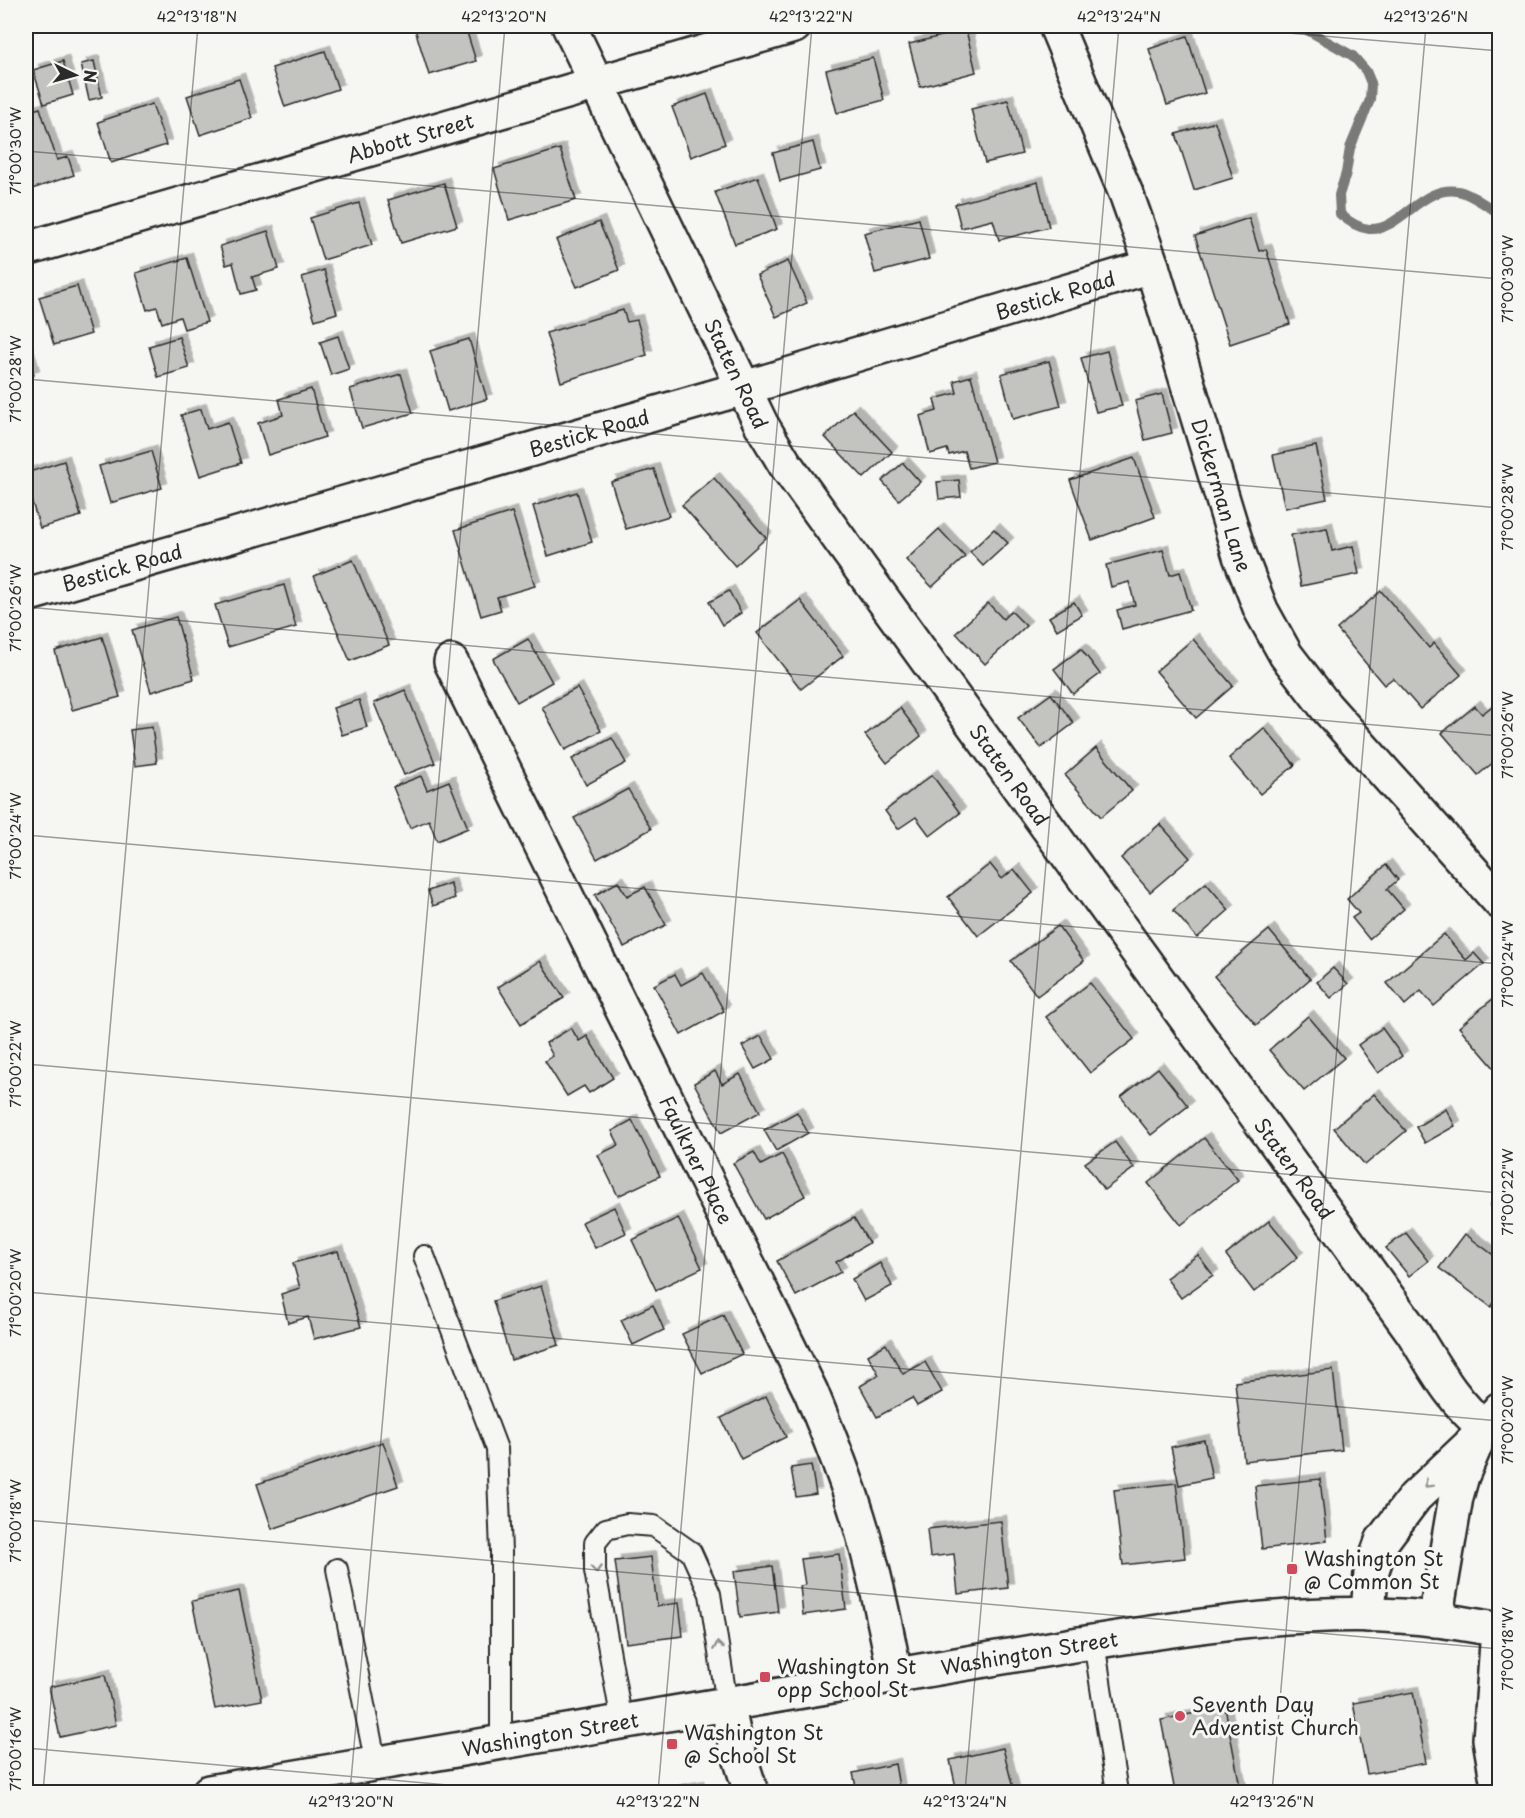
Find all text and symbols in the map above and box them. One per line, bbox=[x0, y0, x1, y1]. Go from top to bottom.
text: 42°13'18"N bbox=[157, 4, 237, 27]
text: 42°13'20"N bbox=[461, 4, 547, 27]
text: 42°13'22"N bbox=[769, 4, 853, 27]
text: 42°13'24"N bbox=[1077, 4, 1161, 27]
text: 42°13'26"N bbox=[1384, 4, 1468, 27]
north arrow bbox=[45, 45, 105, 105]
text: N bbox=[78, 69, 103, 84]
street label: Abbott Street bbox=[343, 105, 477, 170]
text: 71°00'30"W bbox=[3, 106, 26, 195]
text: 71°00'30"W bbox=[1495, 234, 1518, 323]
street label: Bestick Road bbox=[992, 263, 1119, 327]
street label: Staten Road bbox=[697, 313, 776, 434]
text: 71°00'28"W bbox=[3, 335, 26, 423]
street label: Bestick Road bbox=[525, 401, 653, 464]
street label: Dickerman Lane bbox=[1184, 415, 1260, 576]
text: 71°00'28"W bbox=[1495, 463, 1518, 551]
street label: Bestick Road bbox=[59, 536, 186, 599]
text: 71°00'26"W bbox=[3, 563, 26, 652]
text: 71°00'26"W bbox=[1495, 690, 1518, 779]
street label: Staten Road bbox=[963, 718, 1057, 832]
text: 71°00'24"W bbox=[3, 792, 26, 880]
text: 71°00'24"W bbox=[1495, 920, 1518, 1008]
text: 71°00'22"W bbox=[3, 1020, 26, 1108]
street label: Faulkner Place bbox=[652, 1090, 741, 1229]
street label: Staten Road bbox=[1247, 1111, 1342, 1226]
text: 71°00'22"W bbox=[1495, 1148, 1518, 1236]
text: 71°00'20"W bbox=[3, 1248, 26, 1337]
text: 71°00'20"W bbox=[1495, 1375, 1518, 1464]
one-way arrow bbox=[1424, 1477, 1435, 1487]
text: 71°00'18"W bbox=[3, 1479, 26, 1563]
place label: Washington St @ Common St bbox=[1304, 1543, 1443, 1596]
marker: Washington St @ Common St bbox=[1285, 1562, 1299, 1576]
one-way arrow bbox=[589, 1565, 602, 1574]
text: 71°00'18"W bbox=[1495, 1607, 1518, 1691]
street label: Washington Street bbox=[938, 1623, 1120, 1682]
one-way arrow bbox=[712, 1641, 725, 1651]
place label: Washington St opp School St bbox=[777, 1651, 916, 1704]
marker: Washington St opp School St bbox=[758, 1670, 772, 1684]
place label: Seventh Day Adventist Church bbox=[1192, 1689, 1359, 1742]
street label: Washington Street bbox=[459, 1704, 641, 1764]
text: 71°00'16"W bbox=[3, 1706, 26, 1791]
marker: Seventh Day Adventist Church bbox=[1173, 1709, 1187, 1723]
place label: Washington St @ School St bbox=[684, 1717, 823, 1770]
marker: Washington St @ School St bbox=[665, 1737, 679, 1751]
text: 42°13'20"N bbox=[308, 1789, 394, 1812]
text: 42°13'22"N bbox=[616, 1789, 700, 1812]
text: 42°13'24"N bbox=[923, 1789, 1007, 1812]
text: 42°13'26"N bbox=[1230, 1789, 1314, 1812]

